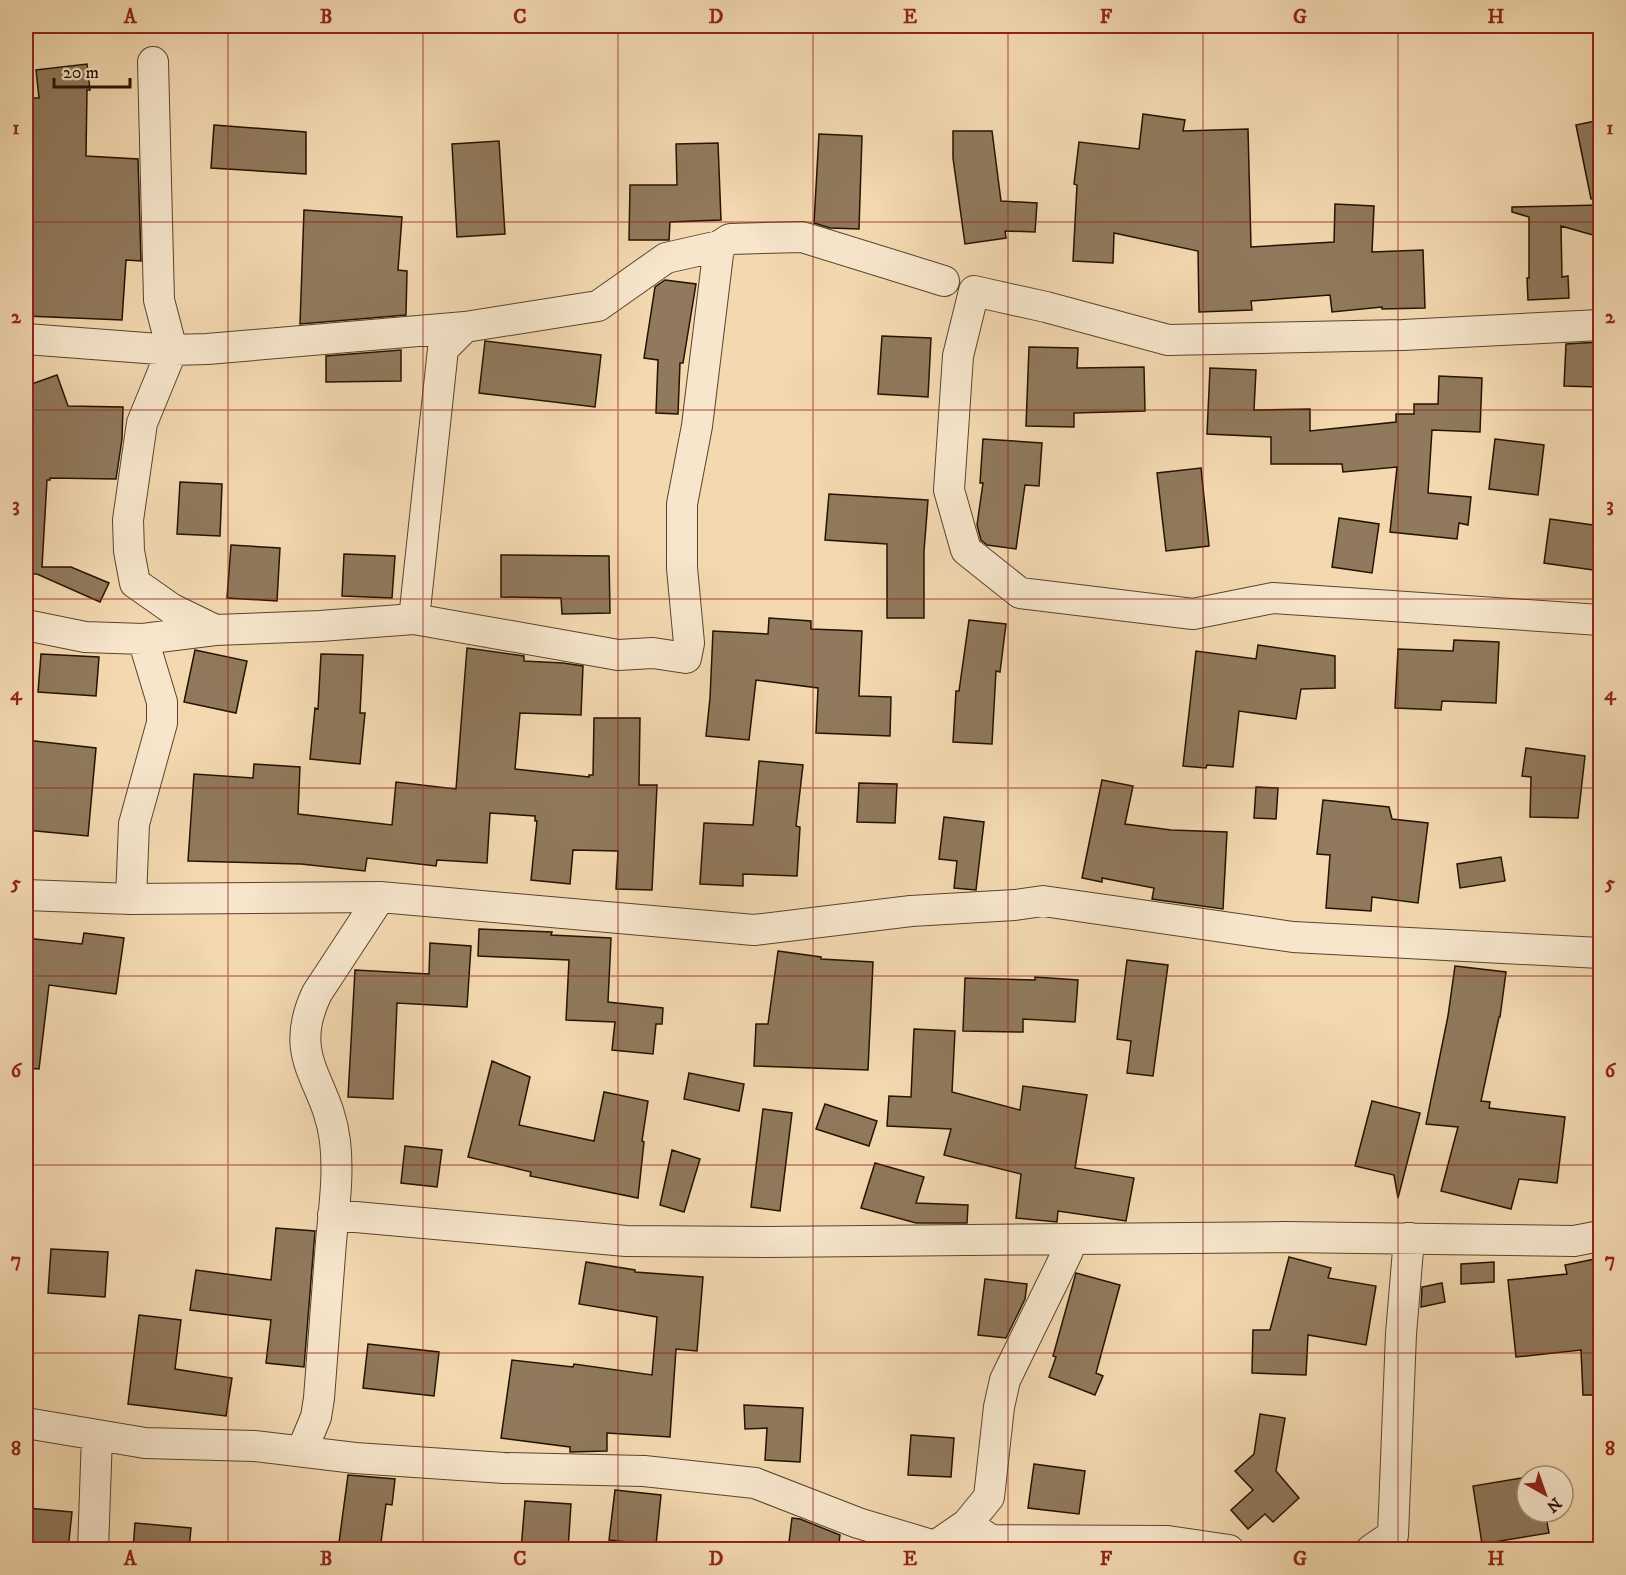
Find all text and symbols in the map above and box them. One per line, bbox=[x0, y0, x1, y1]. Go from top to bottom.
text: A bbox=[123, 5, 138, 30]
text: B bbox=[320, 5, 332, 30]
text: C bbox=[513, 5, 527, 30]
text: D bbox=[709, 5, 724, 30]
text: E bbox=[903, 5, 917, 30]
text: F bbox=[1100, 5, 1113, 30]
text: G bbox=[1293, 5, 1307, 30]
text: H bbox=[1488, 5, 1505, 30]
scale bar bbox=[54, 51, 130, 89]
text: 20 m bbox=[63, 62, 99, 84]
text: 1 bbox=[12, 116, 20, 141]
text: 1 bbox=[1606, 116, 1614, 141]
text: 2 bbox=[11, 305, 22, 330]
text: 2 bbox=[1605, 305, 1616, 330]
text: 3 bbox=[12, 493, 20, 518]
text: 3 bbox=[1606, 493, 1614, 518]
text: 4 bbox=[10, 682, 23, 707]
text: 4 bbox=[1604, 682, 1617, 707]
text: 5 bbox=[10, 871, 21, 896]
text: 5 bbox=[1604, 871, 1615, 896]
text: 6 bbox=[11, 1059, 23, 1084]
text: 6 bbox=[1605, 1059, 1617, 1084]
text: 7 bbox=[11, 1248, 21, 1273]
text: 7 bbox=[1605, 1248, 1615, 1273]
text: 8 bbox=[11, 1437, 21, 1462]
text: 8 bbox=[1605, 1437, 1615, 1462]
north arrow bbox=[1515, 1464, 1575, 1524]
text: N bbox=[1543, 1493, 1565, 1517]
text: A bbox=[123, 1547, 138, 1572]
text: B bbox=[320, 1547, 332, 1572]
text: C bbox=[513, 1547, 527, 1572]
text: D bbox=[709, 1547, 724, 1572]
text: E bbox=[903, 1547, 917, 1572]
text: F bbox=[1100, 1547, 1113, 1572]
text: G bbox=[1293, 1547, 1307, 1572]
text: H bbox=[1488, 1547, 1505, 1572]

